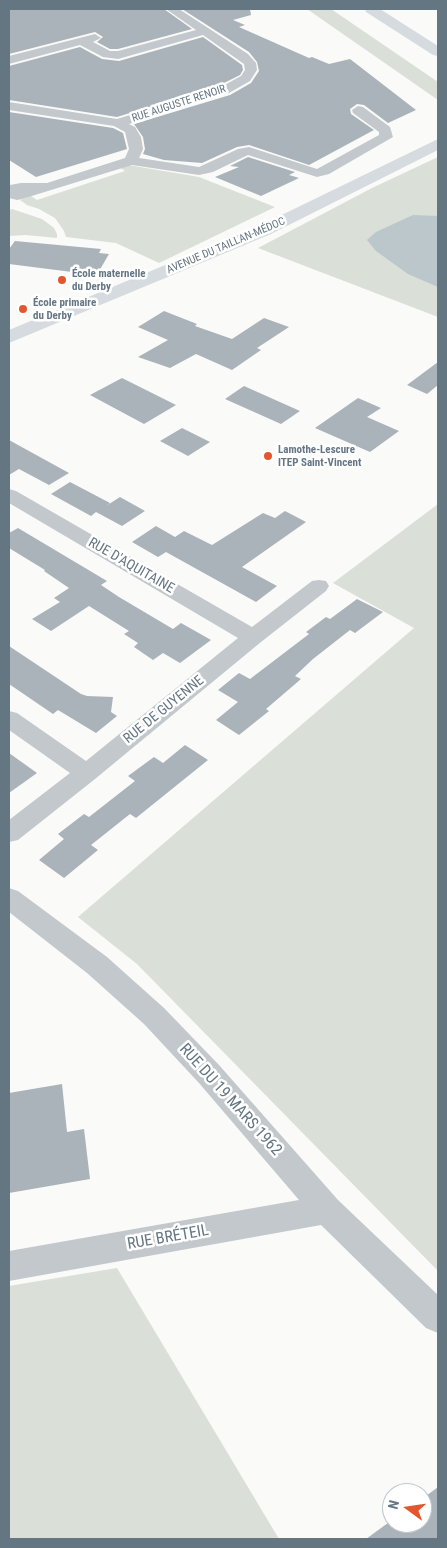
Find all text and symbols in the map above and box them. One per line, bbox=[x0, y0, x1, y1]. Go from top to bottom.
street label: RUE AUGUSTE RENOIR bbox=[130, 83, 228, 125]
street label: AVENUE DU TAILLAN-MÉDOC bbox=[165, 215, 287, 277]
place label: École maternelle du Derby bbox=[72, 267, 146, 293]
marker: École maternelle du Derby bbox=[56, 274, 68, 286]
place label: École primaire du Derby bbox=[33, 296, 96, 322]
marker: École primaire du Derby bbox=[17, 303, 29, 315]
place label: Lamothe-Lescure ITEP Saint-Vincent bbox=[278, 443, 361, 469]
marker: Lamothe-Lescure ITEP Saint-Vincent bbox=[262, 450, 274, 462]
street label: RUE D'AQUITAINE bbox=[85, 535, 177, 597]
street label: RUE DE GUYENNE bbox=[120, 673, 208, 747]
street label: RUE DU 19 MARS 1962 bbox=[175, 1040, 285, 1160]
street label: RUE BRÉTEIL bbox=[126, 1221, 210, 1255]
north arrow bbox=[382, 1483, 432, 1533]
text: N bbox=[385, 1499, 402, 1511]

